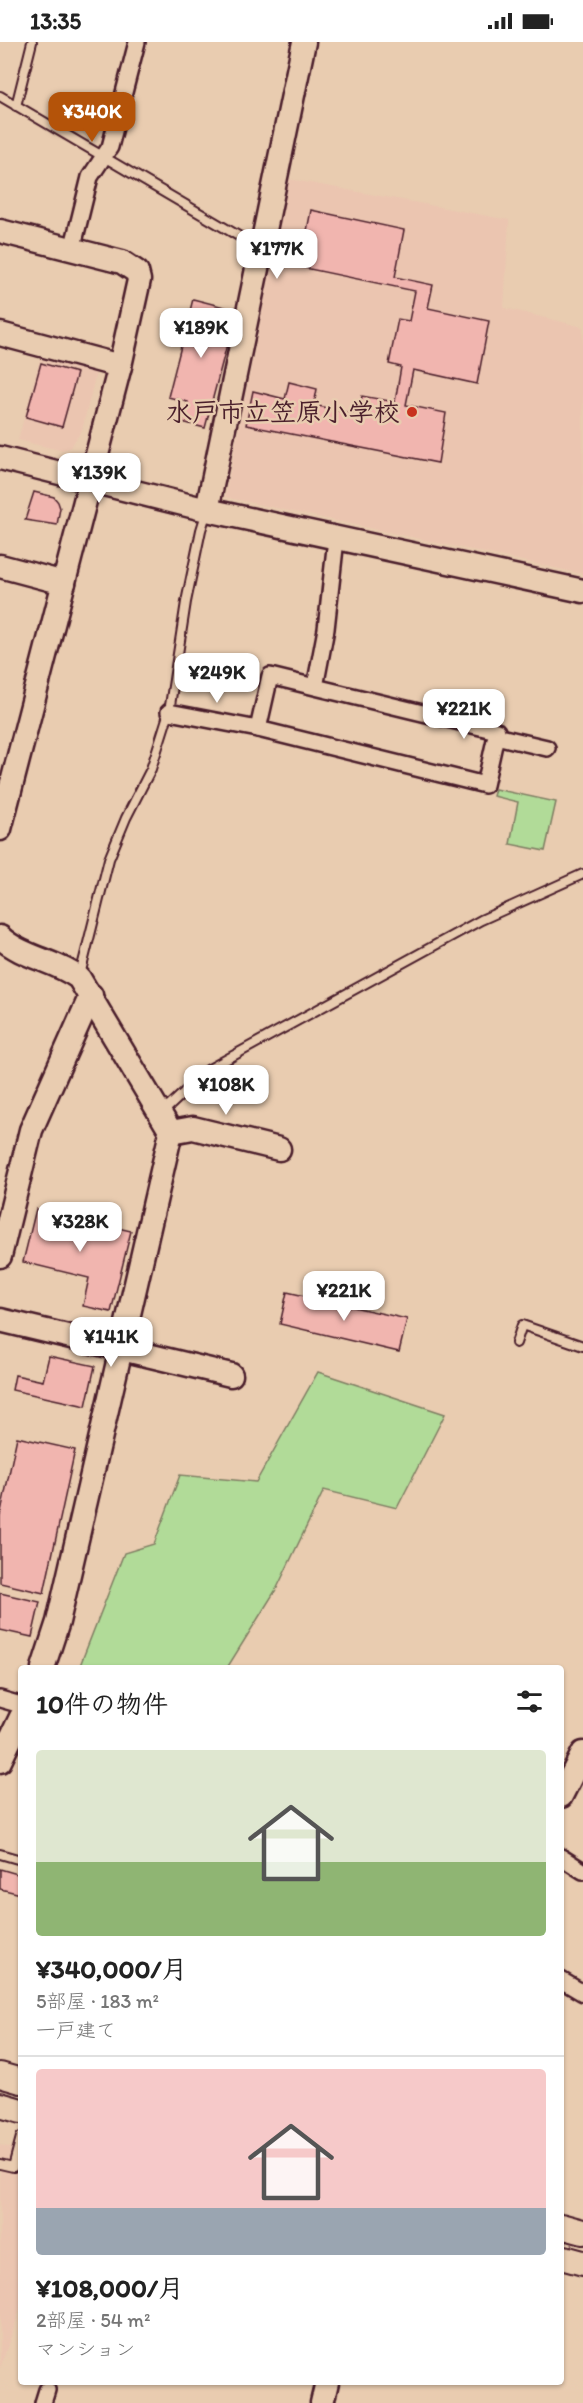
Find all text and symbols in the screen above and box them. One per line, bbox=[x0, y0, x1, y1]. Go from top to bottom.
text: 13:35 bbox=[30, 8, 81, 35]
pin: ¥340K bbox=[50, 92, 134, 143]
text: ¥340K bbox=[62, 99, 122, 123]
pin: ¥177K bbox=[235, 229, 319, 280]
text: ¥177K bbox=[250, 236, 304, 260]
pin: ¥189K bbox=[159, 308, 243, 359]
text: ¥189K bbox=[174, 315, 228, 339]
place label: 水戸市立笠原小学校 bbox=[166, 396, 400, 428]
marker: 水戸市立笠原小学校 bbox=[405, 405, 419, 419]
pin: ¥139K bbox=[57, 453, 141, 504]
text: ¥139K bbox=[72, 460, 126, 484]
pin: ¥249K bbox=[175, 653, 259, 704]
text: ¥249K bbox=[189, 660, 245, 684]
pin: ¥221K bbox=[422, 689, 506, 740]
text: ¥221K bbox=[437, 696, 491, 720]
pin: ¥108K bbox=[184, 1065, 268, 1116]
text: ¥108K bbox=[198, 1072, 254, 1096]
pin: ¥328K bbox=[38, 1202, 122, 1253]
text: ¥328K bbox=[52, 1209, 108, 1233]
pin: ¥221K bbox=[302, 1271, 386, 1322]
text: ¥221K bbox=[317, 1278, 371, 1302]
pin: ¥141K bbox=[69, 1317, 153, 1368]
text: ¥141K bbox=[84, 1324, 138, 1348]
icon: filters bbox=[513, 1685, 546, 1718]
text: 10件の物件 bbox=[36, 1688, 168, 1720]
icon: home bbox=[237, 1789, 345, 1897]
text: ¥340,000/月 bbox=[36, 1953, 188, 1985]
text: 5部屋 · 183 m² bbox=[36, 1989, 159, 2013]
text: 一戸建て bbox=[36, 2018, 116, 2042]
icon: home bbox=[237, 2108, 345, 2216]
text: ¥108,000/月 bbox=[36, 2272, 184, 2304]
text: 2部屋 · 54 m² bbox=[36, 2308, 150, 2332]
text: マンション bbox=[36, 2337, 135, 2361]

